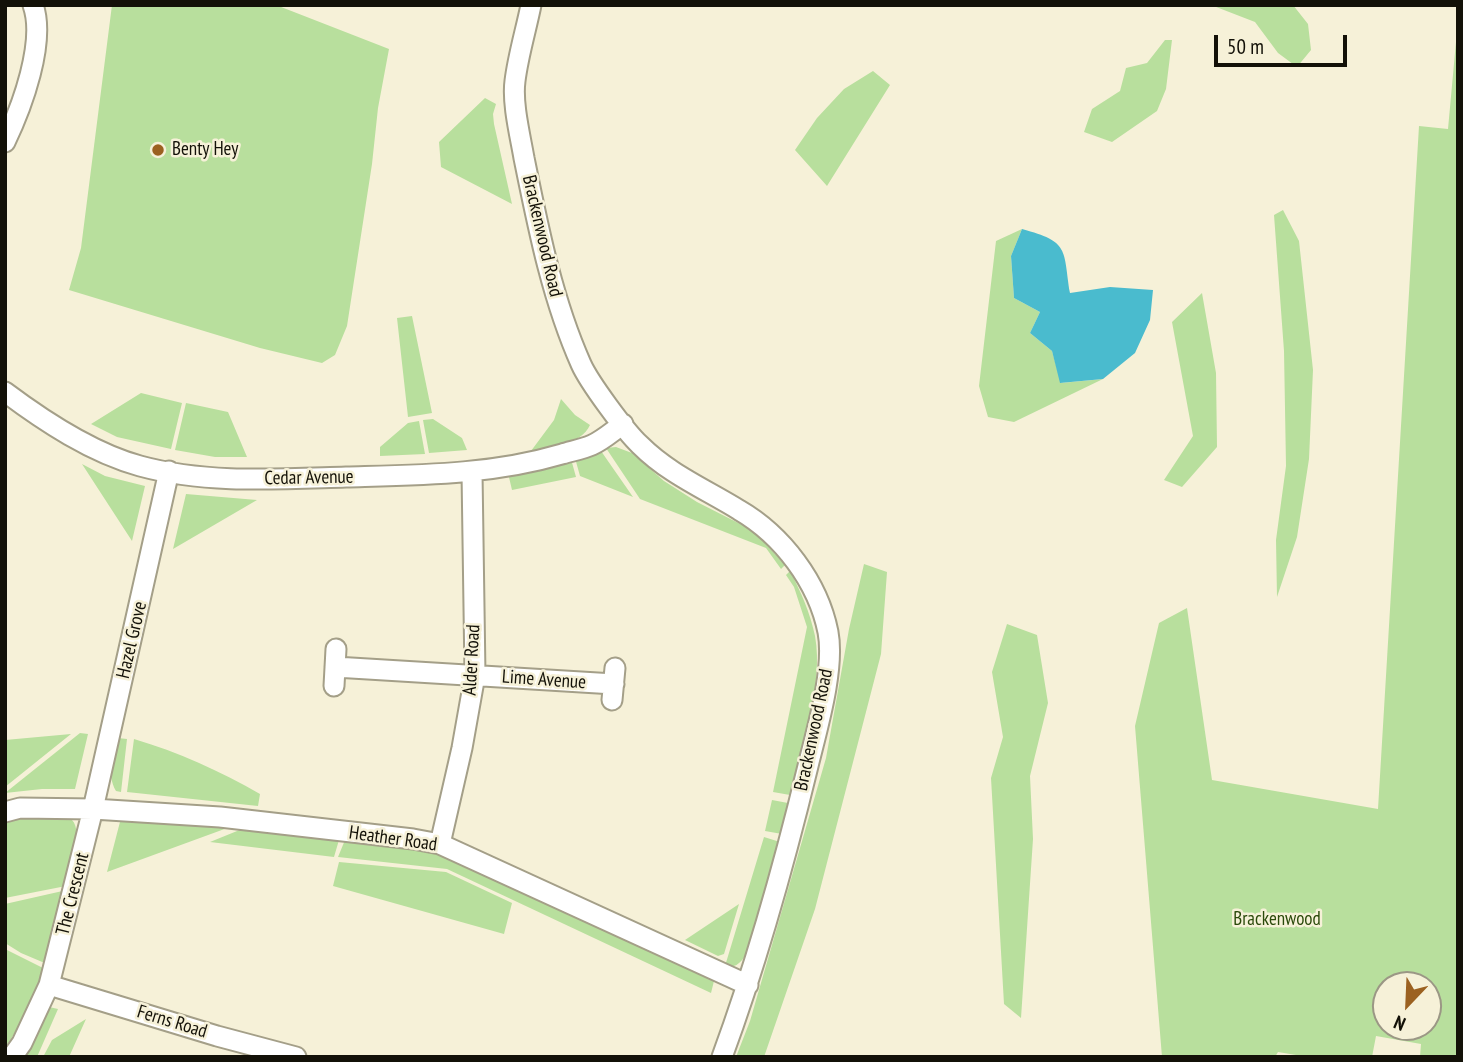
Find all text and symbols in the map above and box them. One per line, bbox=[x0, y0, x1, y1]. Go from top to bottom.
scale bar bbox=[1218, 21, 1351, 65]
text: 50 m bbox=[1227, 33, 1264, 60]
place label: Benty Hey bbox=[172, 139, 238, 161]
marker: Benty Hey bbox=[150, 142, 166, 158]
street label: Brackenwood Road bbox=[517, 173, 567, 299]
street label: Cedar Avenue bbox=[264, 466, 354, 490]
street label: Hazel Grove bbox=[112, 599, 152, 681]
street label: Alder Road bbox=[459, 624, 485, 696]
street label: Lime Avenue bbox=[501, 666, 587, 694]
street label: Brackenwood Road bbox=[790, 667, 838, 793]
street label: Heather Road bbox=[347, 822, 439, 856]
street label: The Crescent bbox=[52, 850, 94, 938]
park label: Brackenwood bbox=[1233, 909, 1321, 931]
north arrow bbox=[1372, 971, 1442, 1041]
street label: Ferns Road bbox=[134, 1001, 210, 1043]
text: N bbox=[1390, 1010, 1409, 1037]

